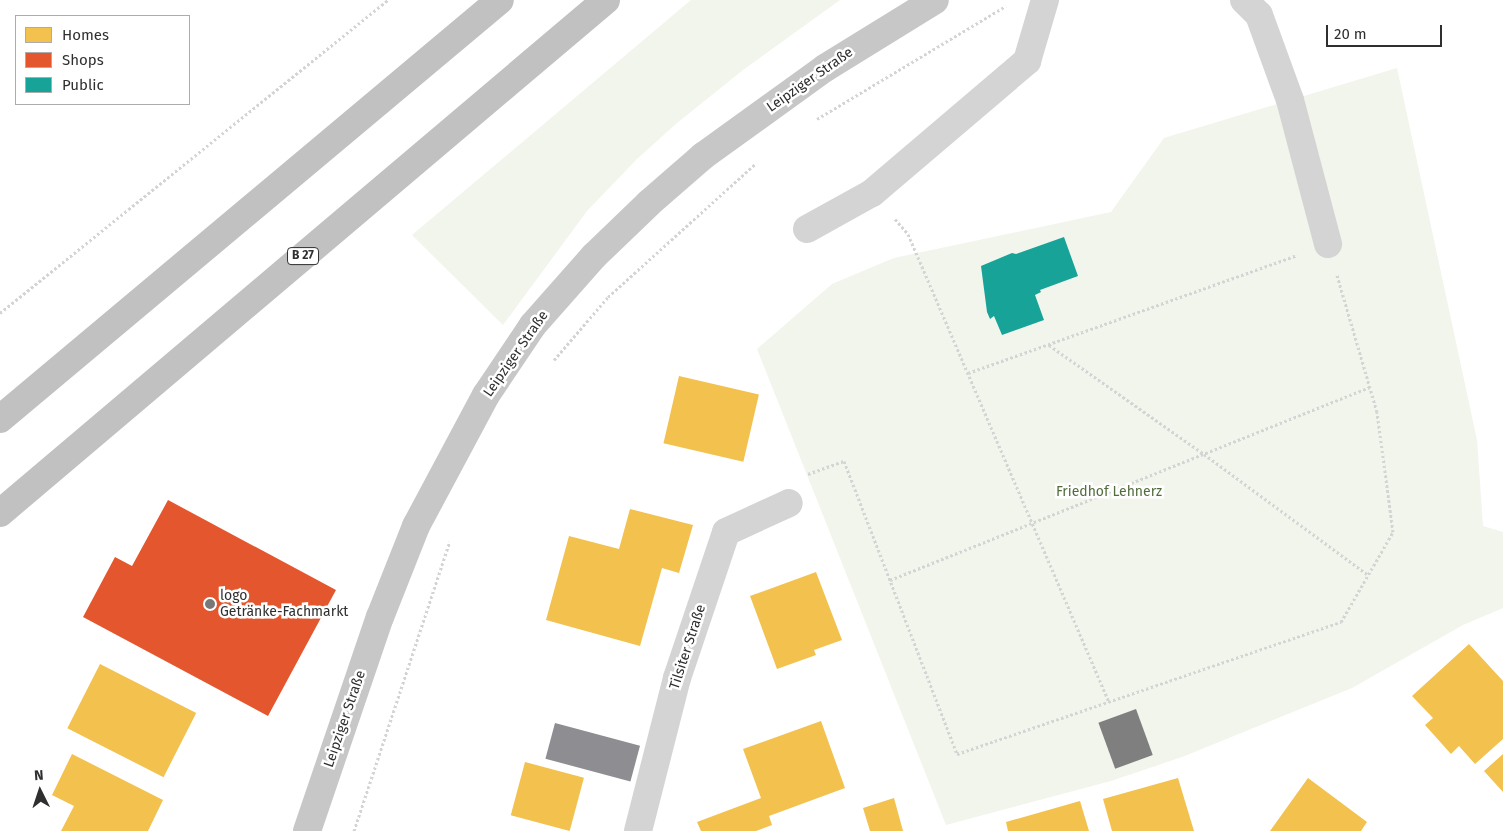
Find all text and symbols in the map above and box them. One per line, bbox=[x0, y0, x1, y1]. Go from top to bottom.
legend bbox=[15, 15, 190, 105]
scale bar bbox=[1328, 15, 1444, 47]
text: 20 m bbox=[1334, 25, 1367, 43]
text: Homes bbox=[62, 26, 109, 44]
street label: Leipziger Straße bbox=[764, 44, 856, 116]
text: Shops bbox=[62, 51, 104, 69]
text: Public bbox=[62, 76, 104, 94]
road number: B 27 bbox=[287, 247, 319, 266]
street label: Leipziger Straße bbox=[480, 308, 552, 400]
park label: Friedhof Lehnerz bbox=[1056, 484, 1162, 500]
place label: logo Getränke-Fachmarkt bbox=[220, 588, 348, 620]
marker: logo Getränke-Fachmarkt bbox=[204, 598, 216, 610]
street label: Tilsiter Straße bbox=[666, 602, 710, 692]
street label: Leipziger Straße bbox=[321, 668, 369, 770]
north arrow bbox=[15, 766, 65, 816]
text: N bbox=[34, 767, 44, 784]

